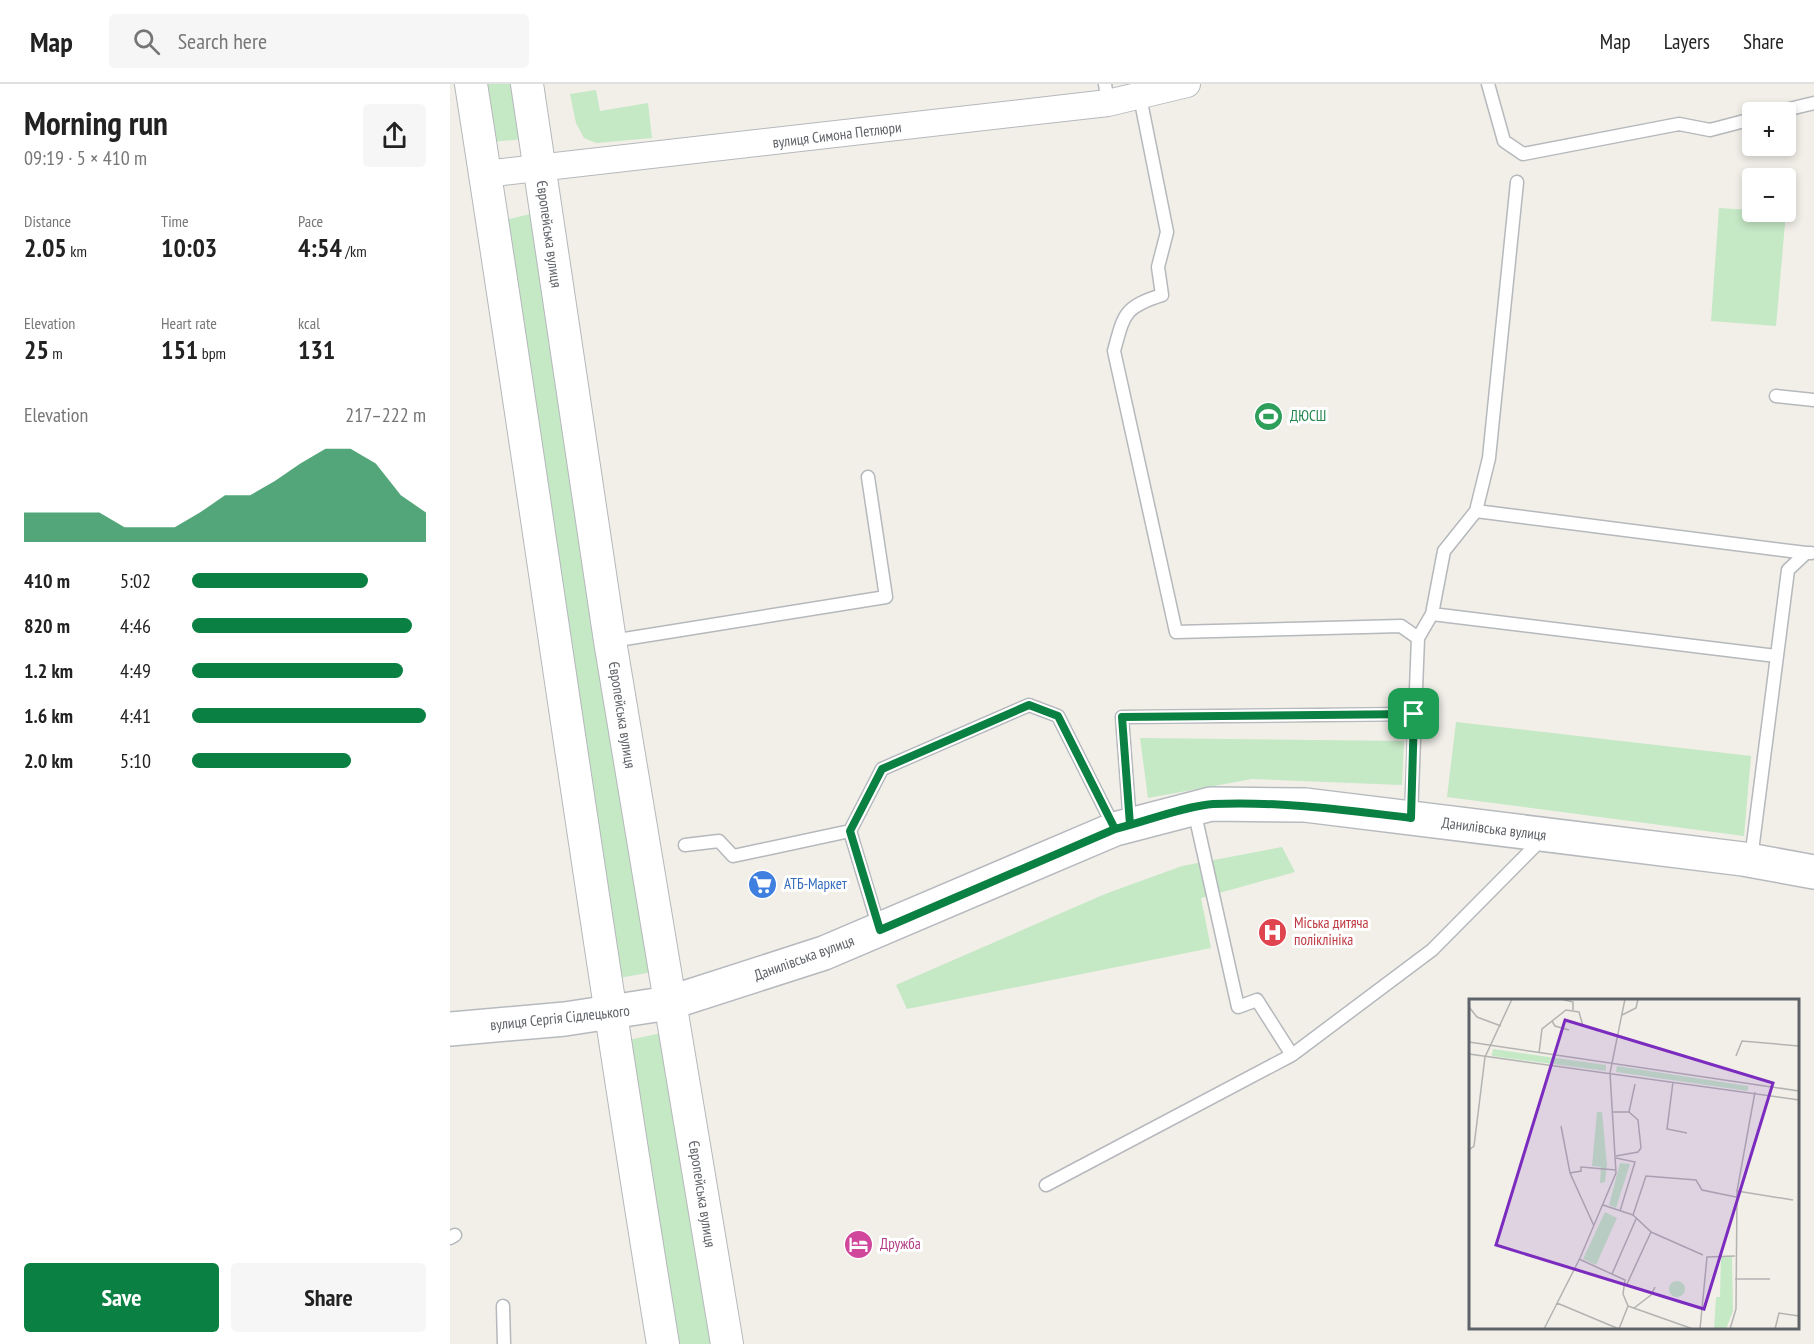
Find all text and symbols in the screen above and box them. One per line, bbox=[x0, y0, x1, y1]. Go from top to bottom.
search box bbox=[109, 14, 529, 68]
text: Map bbox=[30, 23, 73, 60]
icon: search bbox=[130, 25, 163, 58]
text: Search here bbox=[178, 27, 267, 55]
text: Map bbox=[1600, 28, 1631, 55]
text: Layers bbox=[1664, 28, 1710, 55]
text: Share bbox=[1743, 28, 1784, 55]
text: Morning run bbox=[24, 101, 168, 144]
map controls bbox=[1742, 102, 1796, 222]
button: + bbox=[1742, 102, 1796, 156]
button: share bbox=[363, 104, 426, 167]
street label: вулиця Симона Петлюри bbox=[771, 117, 903, 152]
text: 09:19 · 5 × 410 m bbox=[24, 145, 147, 171]
button: − bbox=[1742, 168, 1796, 222]
street label: Європейська вулиця bbox=[533, 179, 566, 289]
text: Distance bbox=[24, 211, 71, 231]
text: Time bbox=[161, 211, 189, 231]
text: Pace bbox=[298, 211, 323, 231]
text: 2.05 bbox=[24, 231, 67, 264]
text: 10:03 bbox=[161, 231, 217, 264]
text: 4:54 bbox=[298, 231, 342, 264]
text: km bbox=[67, 241, 87, 261]
text: /km bbox=[342, 241, 367, 261]
text: Elevation bbox=[24, 313, 75, 333]
text: Heart rate bbox=[161, 313, 217, 333]
text: kcal bbox=[298, 313, 320, 333]
text: 25 bbox=[24, 333, 49, 366]
text: 151 bbox=[161, 333, 198, 366]
text: 131 bbox=[298, 333, 335, 366]
text: m bbox=[49, 343, 63, 363]
text: bpm bbox=[198, 343, 226, 363]
sports icon: ДЮСШ bbox=[1253, 400, 1285, 432]
text: Elevation bbox=[24, 402, 88, 428]
text: 217–222 m bbox=[345, 402, 426, 428]
place label: ДЮСШ bbox=[1290, 406, 1326, 425]
text: 410 m bbox=[24, 568, 70, 594]
text: 5:02 bbox=[120, 568, 151, 594]
text: 820 m bbox=[24, 613, 70, 639]
text: 4:46 bbox=[120, 613, 151, 639]
text: 1.2 km bbox=[24, 658, 73, 684]
text: 4:49 bbox=[120, 658, 151, 684]
street label: Європейська вулиця bbox=[605, 660, 640, 770]
pin bbox=[1388, 688, 1439, 739]
icon: arrive bbox=[1397, 697, 1430, 730]
text: 1.6 km bbox=[24, 703, 73, 729]
text: 4:41 bbox=[120, 703, 151, 729]
text: 2.0 km bbox=[24, 748, 73, 774]
text: 5:10 bbox=[120, 748, 151, 774]
street label: Данилівська вулиця bbox=[1441, 813, 1548, 844]
supermarket icon: АТБ-Маркет bbox=[747, 868, 779, 900]
place label: АТБ-Маркет bbox=[784, 874, 847, 893]
place label: Міська дитяча поліклініка bbox=[1294, 913, 1369, 949]
hospital icon: Міська дитяча поліклініка bbox=[1257, 916, 1289, 948]
street label: Данилівська вулиця bbox=[751, 931, 857, 984]
inset map bbox=[1469, 999, 1799, 1329]
street label: вулиця Сергія Сідлецького bbox=[489, 1001, 631, 1034]
street label: Європейська вулиця bbox=[685, 1139, 720, 1249]
hotel icon: Дружба bbox=[843, 1228, 875, 1260]
place label: Дружба bbox=[880, 1234, 921, 1253]
button: Save bbox=[24, 1263, 219, 1332]
button: Share bbox=[231, 1263, 426, 1332]

